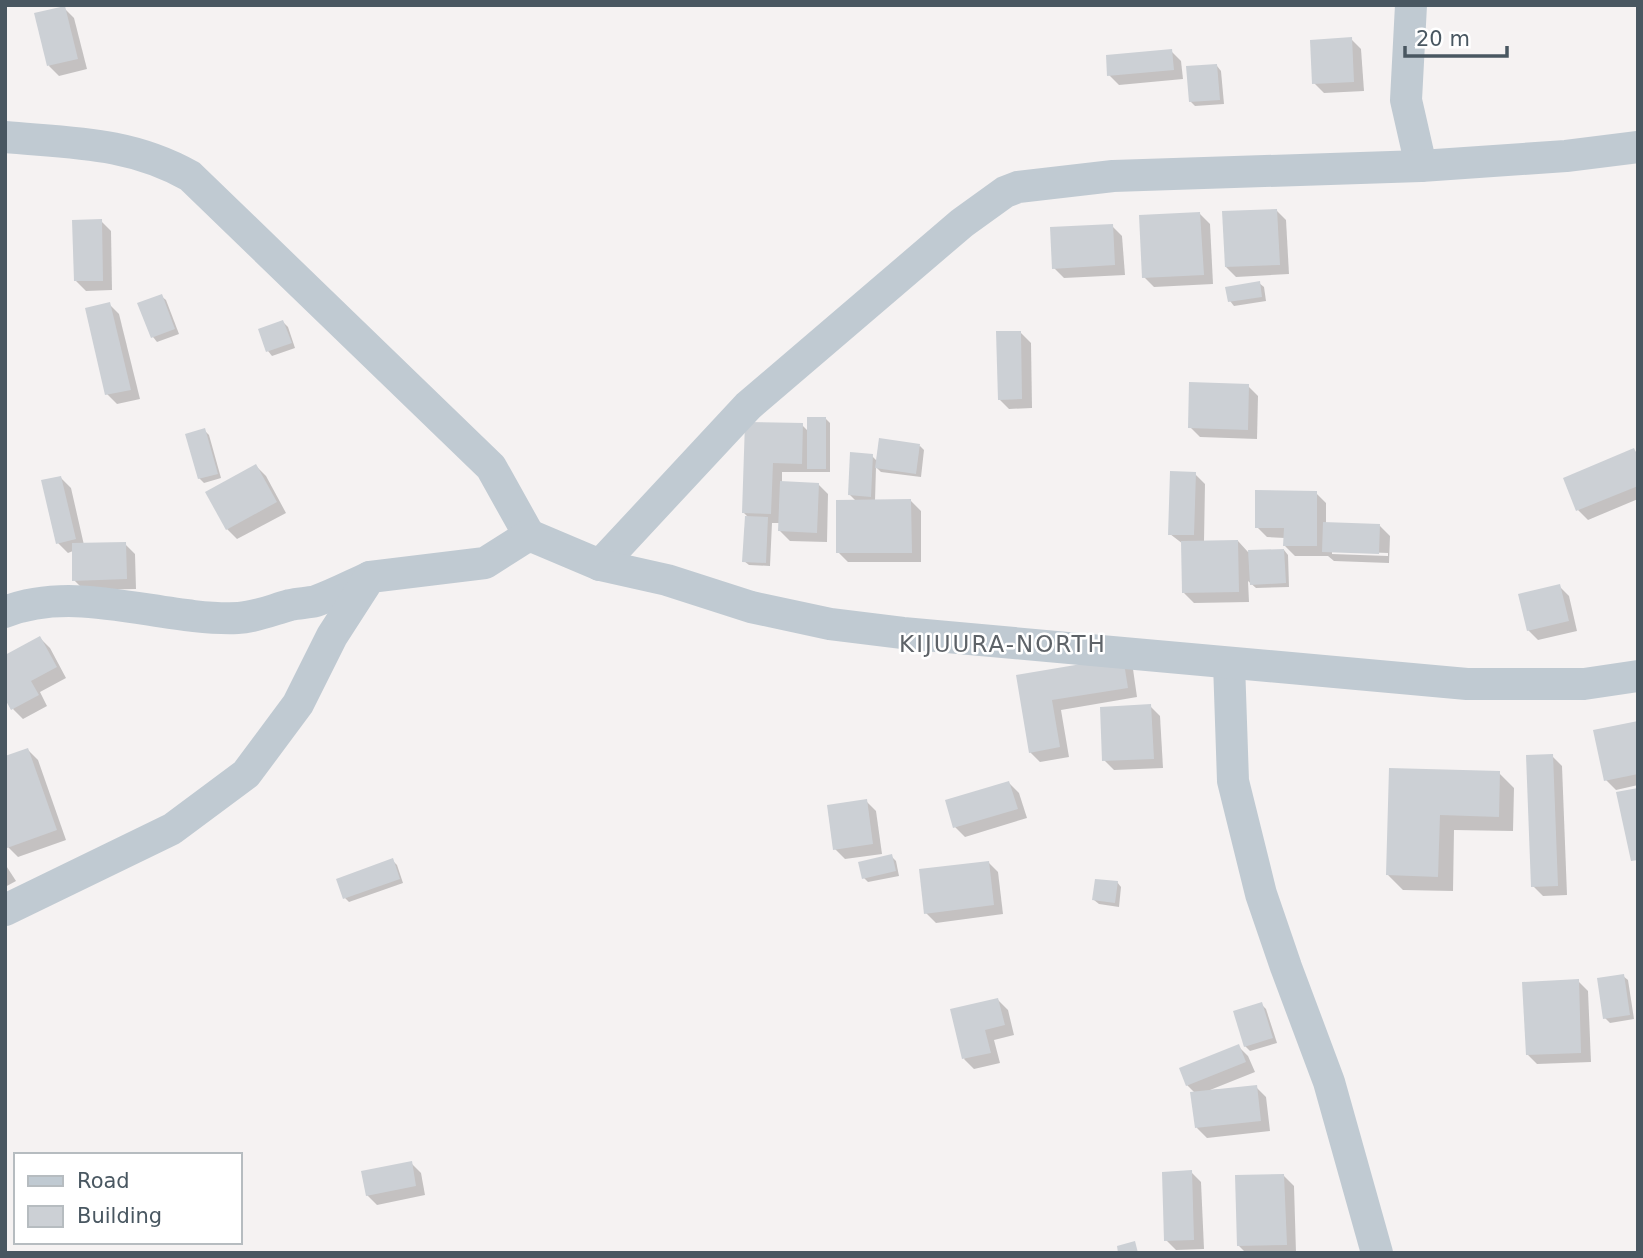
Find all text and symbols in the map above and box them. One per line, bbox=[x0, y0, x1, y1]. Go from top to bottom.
scale bar bbox=[1405, 14, 1506, 58]
text: 20 m bbox=[1416, 27, 1470, 51]
district label: KIJUURA-NORTH bbox=[899, 631, 1107, 657]
legend bbox=[14, 1153, 242, 1244]
text: Road bbox=[77, 1169, 130, 1193]
text: Building bbox=[77, 1204, 162, 1228]

